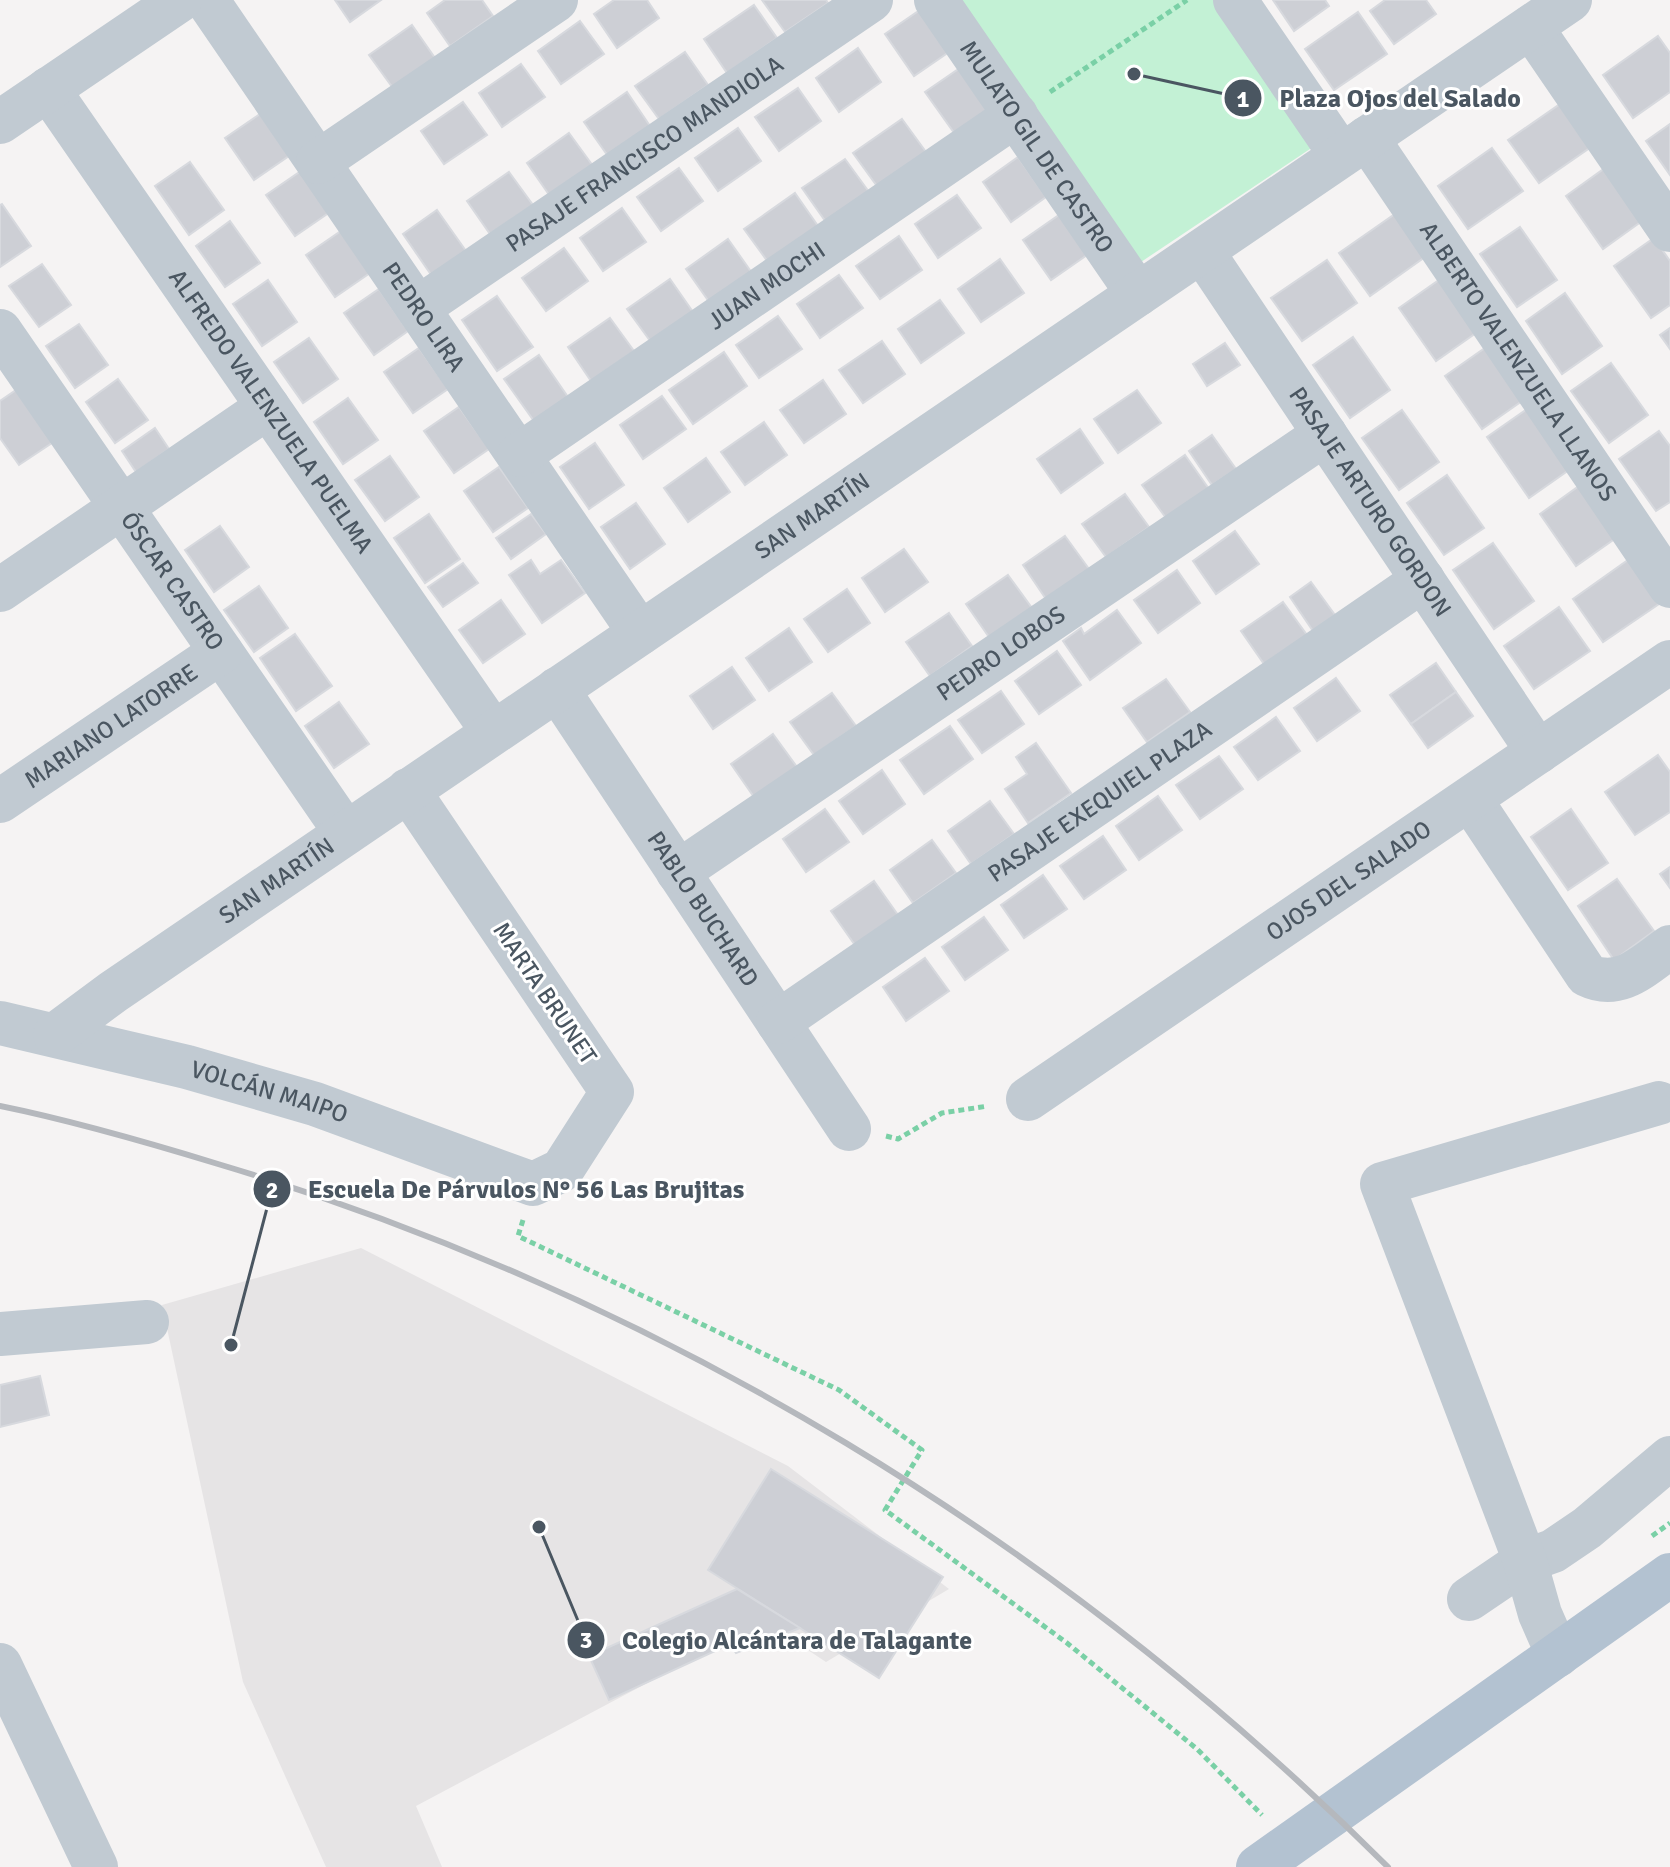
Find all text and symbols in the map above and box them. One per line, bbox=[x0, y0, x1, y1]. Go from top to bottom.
street label: MULATO GIL DE CASTRO bbox=[953, 35, 1120, 259]
street label: PASAJE FRANCISCO MANDIOLA bbox=[500, 49, 789, 259]
callout: Plaza Ojos del Salado bbox=[1223, 73, 1537, 123]
text: Plaza Ojos del Salado bbox=[1279, 83, 1521, 115]
text: 1 bbox=[1237, 84, 1250, 114]
street label: ALBERTO VALENZUELA LLANOS bbox=[1413, 216, 1623, 507]
street label: JUAN MOCHI bbox=[702, 235, 831, 336]
street label: PEDRO LIRA bbox=[376, 256, 472, 378]
street label: ALFREDO VALENZUELA PUELMA bbox=[162, 264, 380, 559]
street label: PASAJE ARTURO GORDON bbox=[1283, 381, 1458, 622]
street label: SAN MARTÍN bbox=[749, 466, 876, 566]
street label: ÓSCAR CASTRO bbox=[114, 506, 231, 656]
street label: PEDRO LOBOS bbox=[931, 599, 1071, 708]
street label: MARIANO LATORRE bbox=[19, 657, 203, 795]
street label: PASAJE EXEQUIEL PLAZA bbox=[982, 714, 1218, 889]
street label: OJOS DEL SALADO bbox=[1260, 814, 1437, 947]
street label: PABLO BUCHARD bbox=[641, 826, 765, 992]
street label: SAN MARTÍN bbox=[213, 831, 340, 931]
street label: MARTA BRUNET bbox=[486, 916, 604, 1070]
street label: VOLCÁN MAIPO bbox=[187, 1054, 352, 1130]
callout: Escuela De Párvulos N° 56 Las Brujitas bbox=[252, 1164, 760, 1214]
text: Escuela De Párvulos N° 56 Las Brujitas bbox=[308, 1174, 744, 1206]
text: 2 bbox=[266, 1175, 278, 1205]
callout: Colegio Alcántara de Talagante bbox=[566, 1615, 988, 1665]
text: 3 bbox=[580, 1625, 592, 1655]
text: Colegio Alcántara de Talagante bbox=[622, 1625, 972, 1657]

